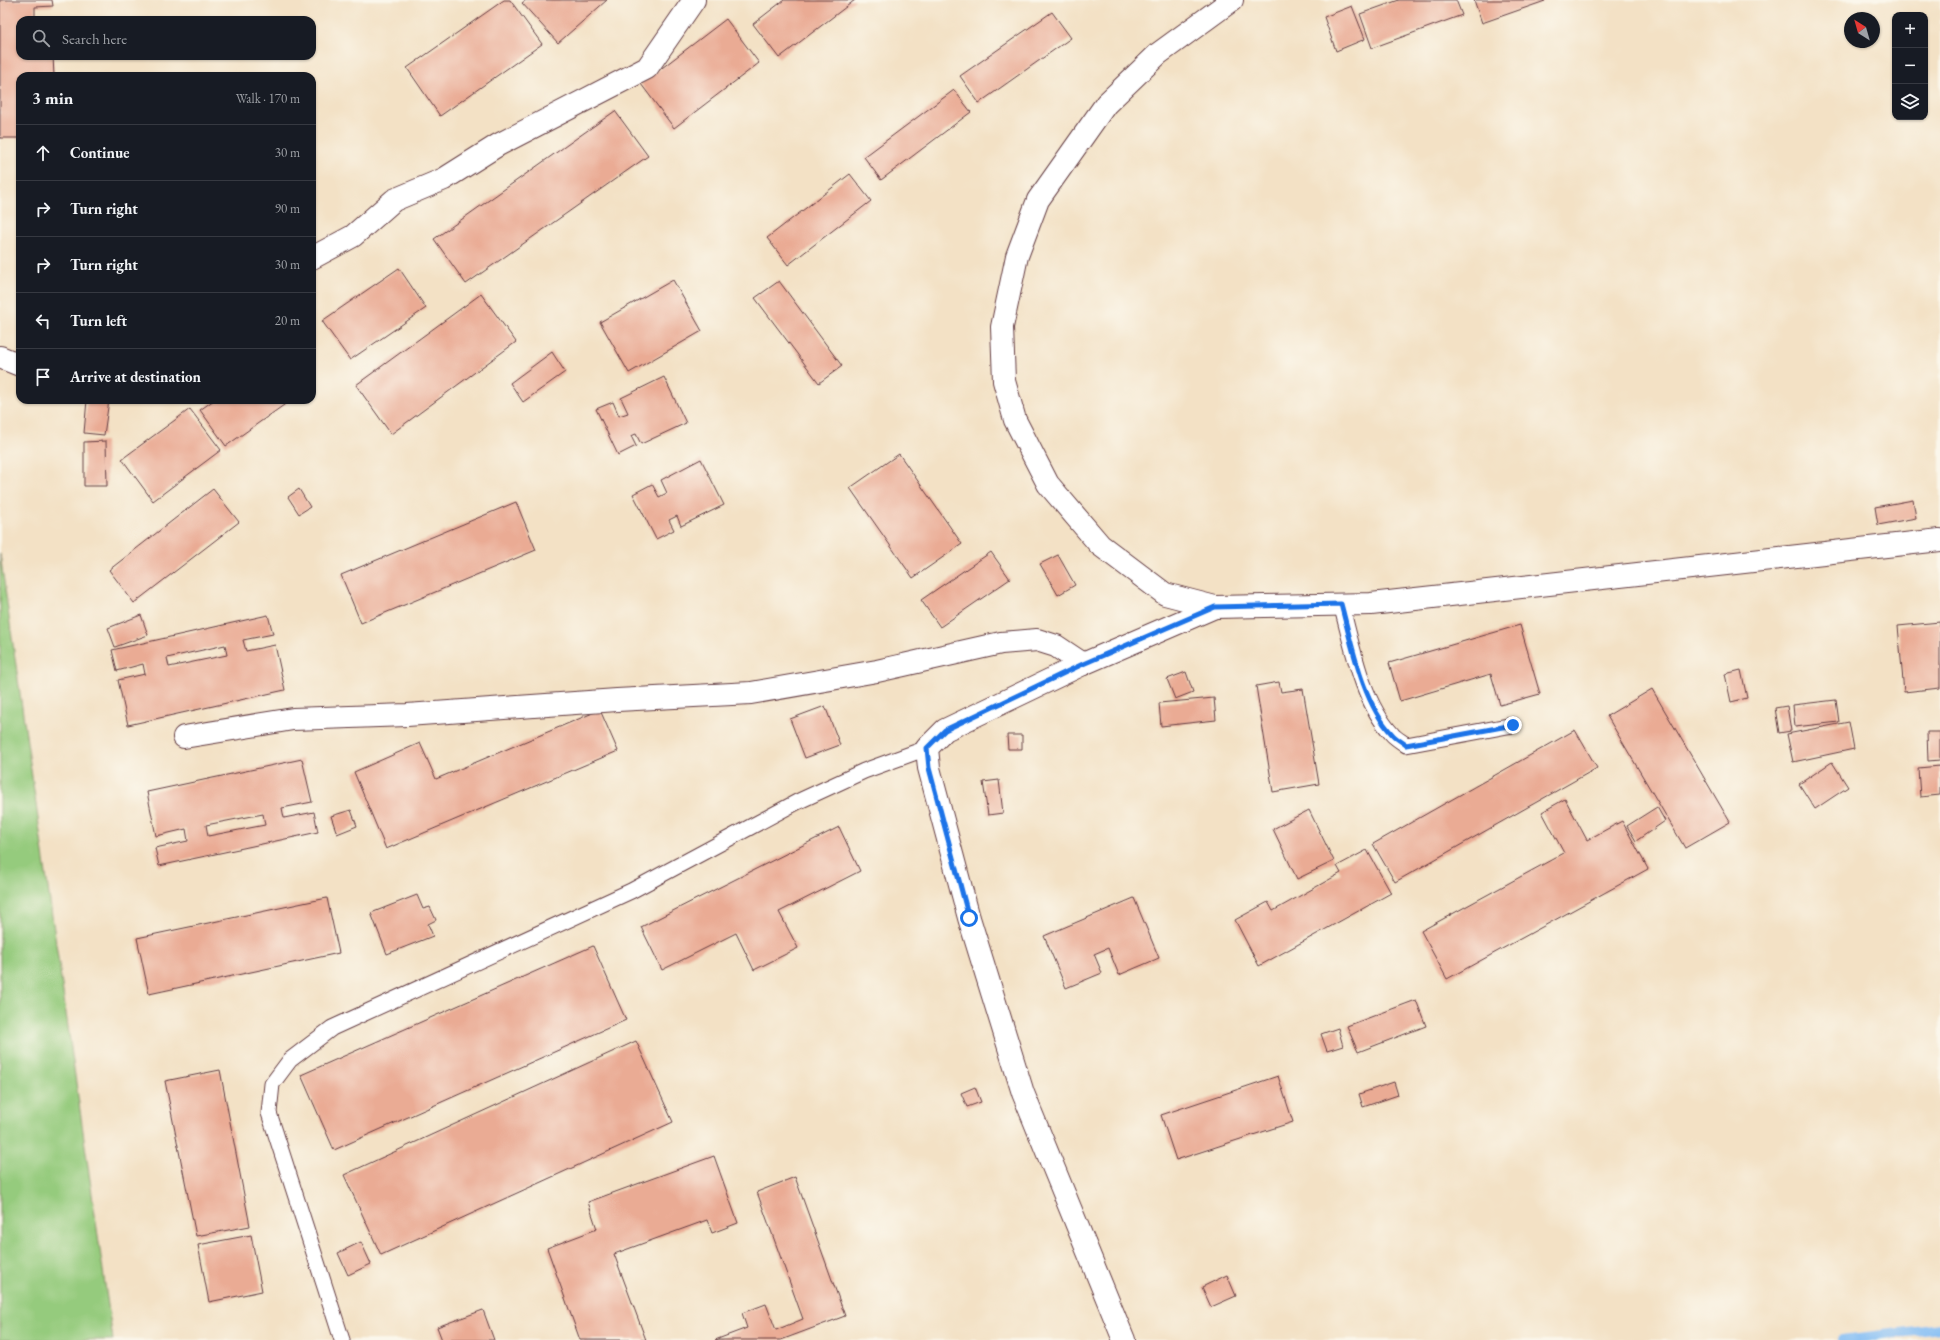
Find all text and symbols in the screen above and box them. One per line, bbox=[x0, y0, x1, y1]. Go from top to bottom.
north arrow bbox=[1844, 12, 1880, 48]
map controls bbox=[1892, 12, 1928, 120]
button: + bbox=[1892, 12, 1928, 48]
search box bbox=[16, 16, 316, 60]
icon: search bbox=[30, 27, 52, 49]
text: Search here bbox=[62, 29, 127, 48]
button: − bbox=[1892, 48, 1928, 84]
button: layers bbox=[1892, 84, 1928, 120]
text: 3 min bbox=[32, 87, 73, 109]
text: Walk · 170 m bbox=[236, 90, 300, 107]
icon: ahead bbox=[32, 142, 54, 164]
text: Continue bbox=[70, 143, 130, 162]
text: 30 m bbox=[275, 144, 300, 161]
icon: right bbox=[32, 198, 54, 220]
text: Turn right bbox=[70, 199, 138, 218]
text: 90 m bbox=[275, 200, 300, 217]
icon: right bbox=[32, 254, 54, 276]
text: Turn right bbox=[70, 255, 138, 274]
text: 30 m bbox=[275, 256, 300, 273]
icon: left bbox=[32, 310, 54, 332]
text: Turn left bbox=[70, 311, 127, 330]
text: 20 m bbox=[275, 312, 300, 329]
icon: arrive bbox=[32, 366, 54, 388]
text: Arrive at destination bbox=[70, 367, 201, 386]
route end bbox=[1504, 716, 1522, 734]
route start bbox=[960, 909, 978, 927]

